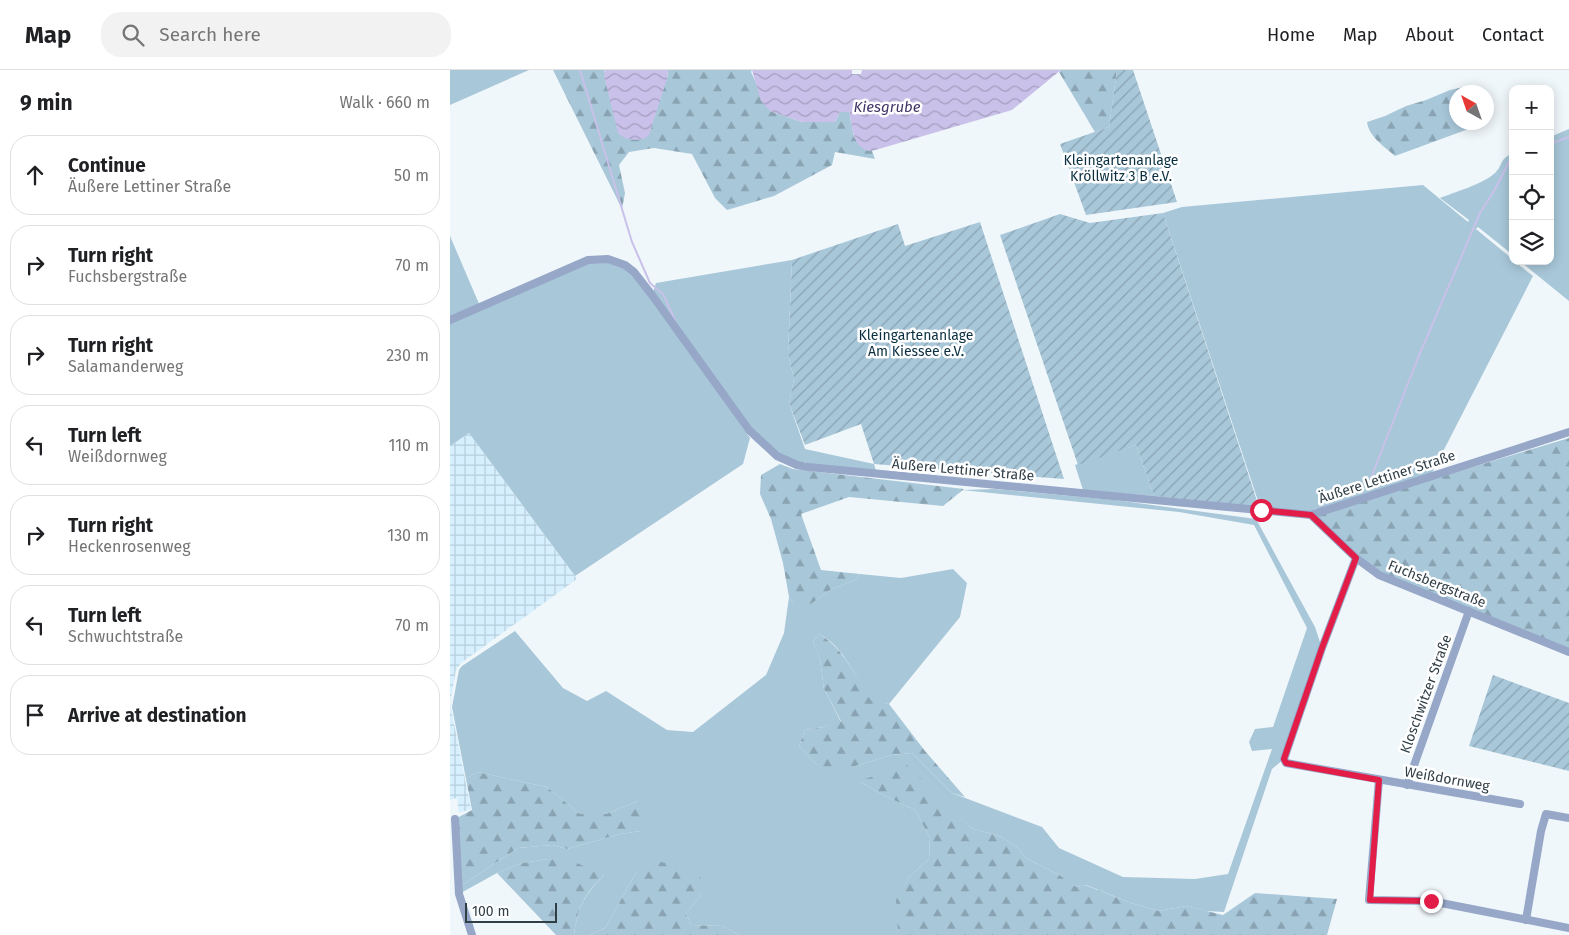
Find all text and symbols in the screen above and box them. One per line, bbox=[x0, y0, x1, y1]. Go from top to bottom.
search box bbox=[101, 12, 451, 57]
text: Map bbox=[25, 21, 71, 49]
icon: search bbox=[119, 21, 147, 49]
text: Search here bbox=[159, 23, 261, 46]
text: Home bbox=[1267, 24, 1315, 46]
text: Map bbox=[1343, 24, 1377, 46]
text: About bbox=[1405, 24, 1454, 46]
text: Contact bbox=[1482, 24, 1544, 46]
north arrow bbox=[1449, 85, 1494, 130]
map controls bbox=[1509, 85, 1554, 265]
button: + bbox=[1509, 85, 1554, 130]
text: 9 min bbox=[20, 90, 73, 116]
text: Walk · 660 m bbox=[340, 93, 430, 112]
water label: Kiesgrube bbox=[853, 98, 921, 116]
button: − bbox=[1509, 130, 1554, 175]
park label: Kleingartenanlage Kröllwitz 3 B e.V. bbox=[1064, 152, 1178, 185]
text: Continue bbox=[68, 154, 146, 177]
icon: ahead bbox=[21, 161, 49, 189]
text: 50 m bbox=[394, 166, 429, 185]
button: locate bbox=[1509, 175, 1554, 220]
text: Äußere Lettiner Straße bbox=[68, 177, 231, 196]
button: layers bbox=[1509, 220, 1554, 265]
text: Turn right bbox=[68, 244, 153, 267]
icon: right bbox=[21, 251, 49, 279]
text: 70 m bbox=[395, 256, 429, 275]
text: Fuchsbergstraße bbox=[68, 267, 187, 286]
park label: Kleingartenanlage Am Kiessee e.V. bbox=[859, 327, 973, 360]
text: Turn right bbox=[68, 334, 153, 357]
icon: right bbox=[21, 341, 49, 369]
text: 230 m bbox=[386, 346, 429, 365]
text: Salamanderweg bbox=[68, 357, 183, 376]
text: Turn left bbox=[68, 424, 142, 447]
icon: left bbox=[21, 431, 49, 459]
text: 110 m bbox=[388, 436, 429, 455]
text: Weißdornweg bbox=[68, 447, 167, 466]
street label: Äußere Lettiner Straße bbox=[1316, 447, 1458, 507]
street label: Äußere Lettiner Straße bbox=[891, 455, 1035, 485]
route start bbox=[1250, 499, 1273, 522]
text: Turn right bbox=[68, 514, 153, 537]
icon: right bbox=[21, 521, 49, 549]
text: 130 m bbox=[387, 526, 429, 545]
text: Heckenrosenweg bbox=[68, 537, 191, 556]
street label: Fuchsbergstraße bbox=[1385, 557, 1489, 611]
text: Turn left bbox=[68, 604, 142, 627]
icon: left bbox=[21, 611, 49, 639]
text: 70 m bbox=[395, 616, 429, 635]
text: Schwuchtstraße bbox=[68, 627, 183, 646]
street label: Kloschwitzer Straße bbox=[1397, 632, 1455, 756]
icon: arrive bbox=[21, 701, 49, 729]
text: Arrive at destination bbox=[68, 704, 247, 727]
street label: Weißdornweg bbox=[1403, 763, 1492, 795]
route end bbox=[1420, 890, 1443, 913]
scale bar bbox=[465, 900, 558, 923]
text: 100 m bbox=[472, 903, 509, 920]

